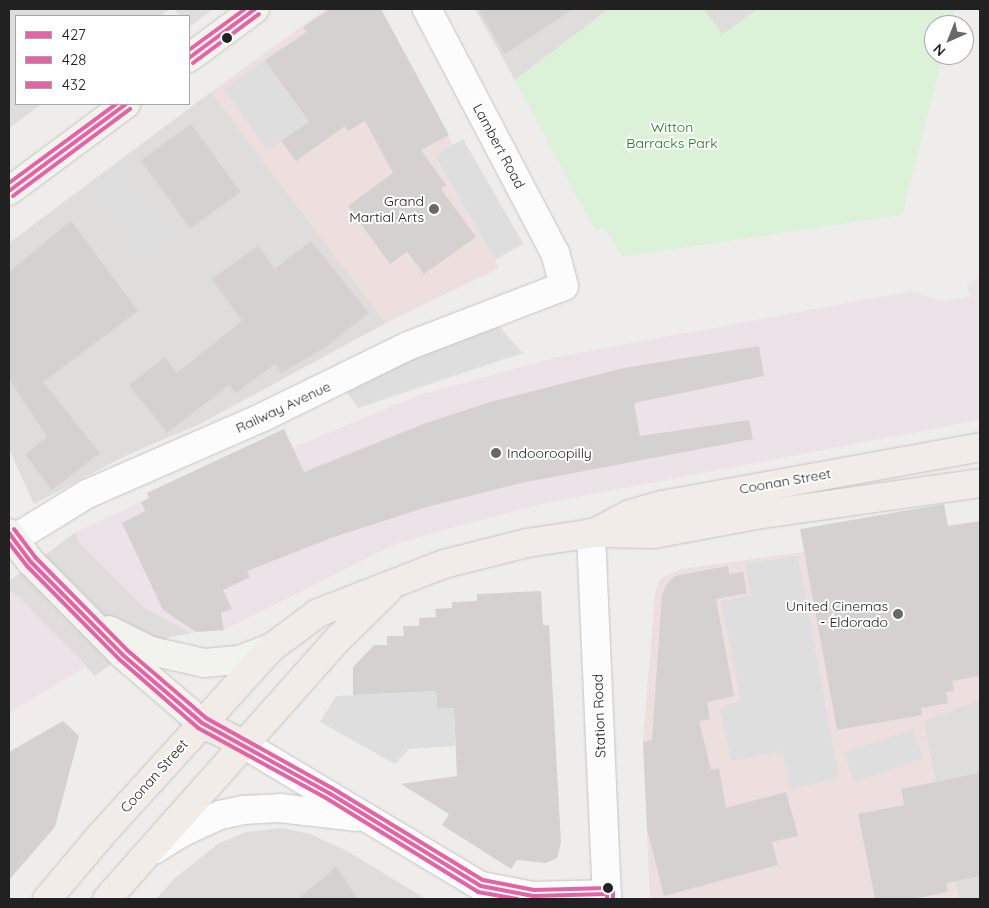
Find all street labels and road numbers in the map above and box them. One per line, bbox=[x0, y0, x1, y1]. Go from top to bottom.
street label: Lambert Road bbox=[470, 101, 528, 191]
street label: Railway Avenue bbox=[233, 378, 333, 436]
street label: Coonan Street bbox=[738, 465, 832, 497]
street label: Station Road bbox=[589, 674, 609, 758]
street label: Coonan Street bbox=[117, 736, 191, 816]

